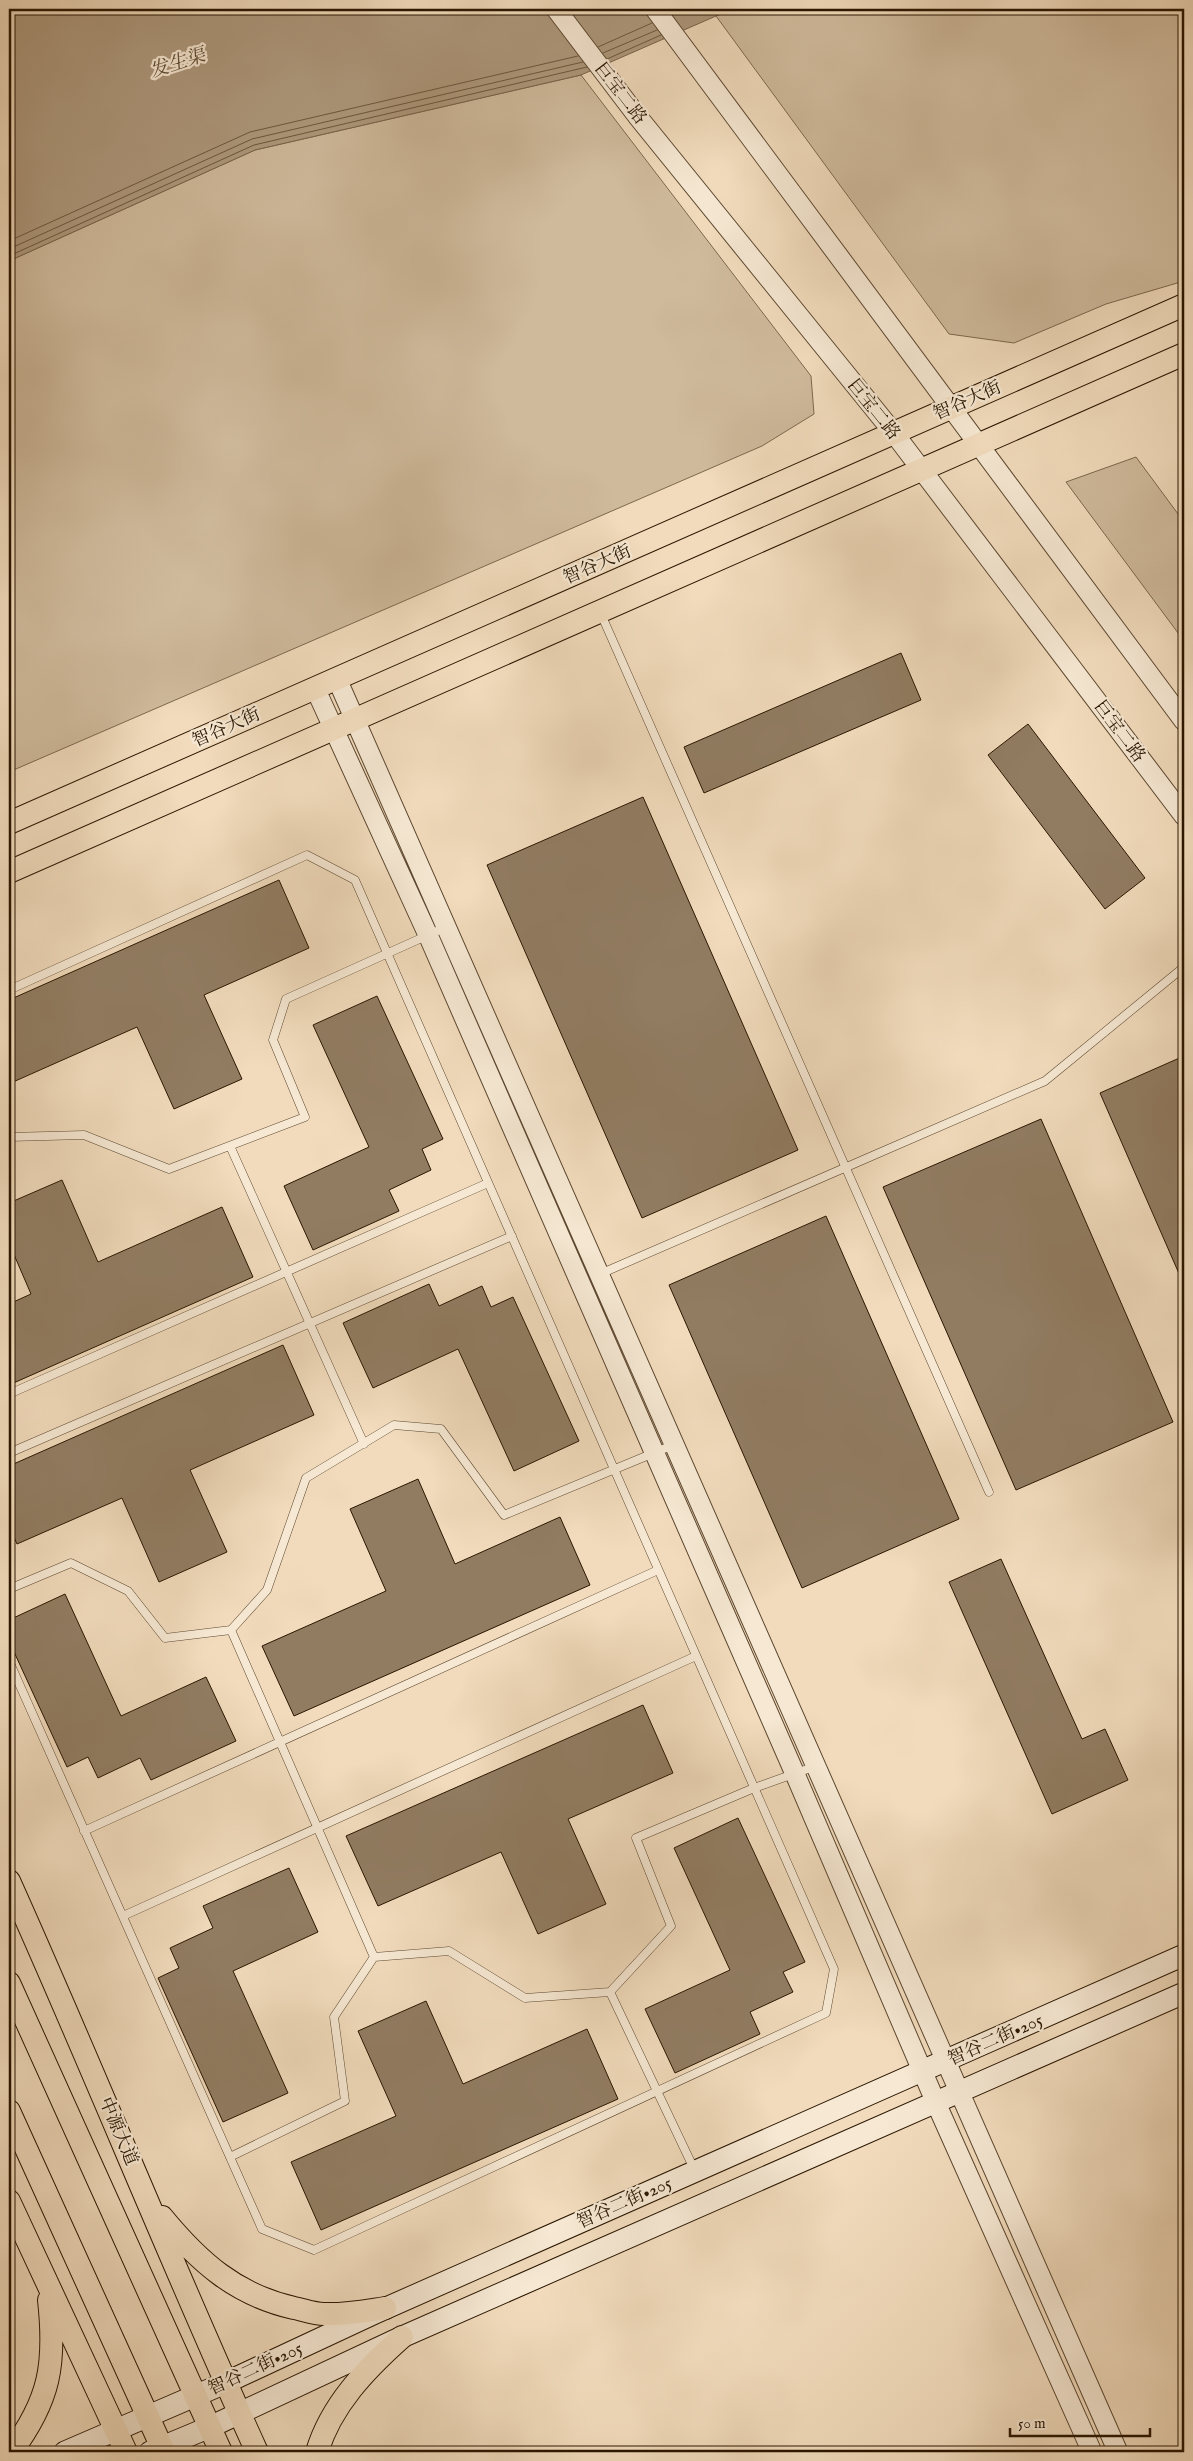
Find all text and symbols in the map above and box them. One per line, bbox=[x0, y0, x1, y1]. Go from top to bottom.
water label: 发生渠 bbox=[147, 43, 211, 84]
street label: 巨宝二路 bbox=[589, 58, 651, 129]
street label: 巨宝二路 bbox=[841, 375, 904, 445]
street label: 智谷大街 bbox=[930, 376, 1005, 427]
street label: 智谷大街 bbox=[560, 540, 635, 591]
street label: 巨宝二路 bbox=[1088, 696, 1150, 768]
street label: 智谷大街 bbox=[189, 703, 264, 754]
street label: 智谷二街•205 bbox=[944, 2009, 1047, 2072]
street label: 中源大道 bbox=[93, 2094, 142, 2169]
street label: 智谷二街•205 bbox=[573, 2172, 676, 2235]
street label: 智谷二街•205 bbox=[205, 2337, 307, 2401]
scale bar bbox=[1010, 2406, 1150, 2438]
text: 50 m bbox=[1018, 2414, 1046, 2433]

